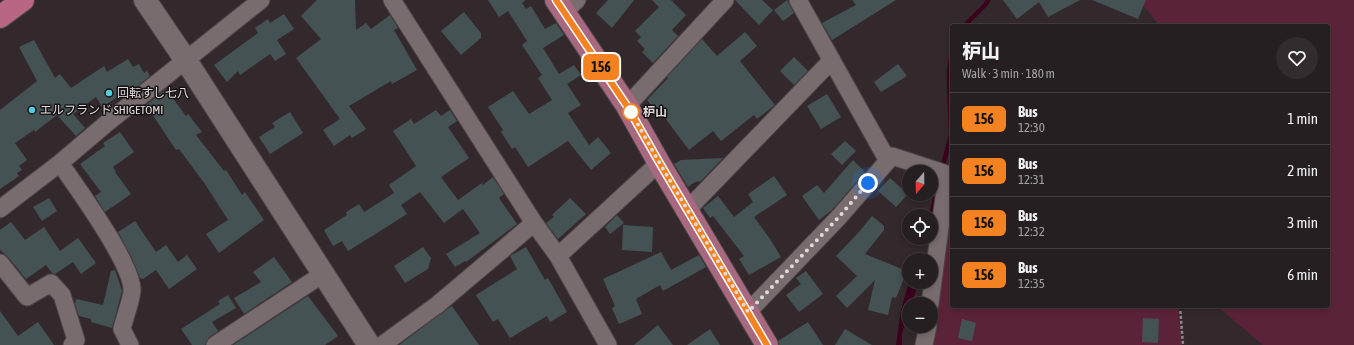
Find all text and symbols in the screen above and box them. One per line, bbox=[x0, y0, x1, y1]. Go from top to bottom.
button: heart bbox=[1276, 37, 1318, 79]
text: 枦山 bbox=[962, 40, 1000, 62]
line badge: 156 bbox=[578, 54, 624, 80]
text: 156 bbox=[591, 59, 611, 75]
text: Walk · 3 min · 180 m bbox=[962, 66, 1055, 81]
place label: 回転すし七八 bbox=[117, 86, 189, 100]
marker: 回転すし七八 bbox=[104, 88, 114, 98]
place label: エルフランド SHIGETOMI bbox=[40, 103, 163, 117]
marker: 枦山 bbox=[622, 103, 640, 121]
text: Bus bbox=[1018, 103, 1038, 120]
marker: エルフランド SHIGETOMI bbox=[27, 105, 37, 115]
place label: 枦山 bbox=[643, 105, 667, 119]
text: 1 min bbox=[1287, 110, 1318, 127]
text: 156 bbox=[974, 111, 994, 127]
text: 12:30 bbox=[1018, 120, 1045, 135]
text: Bus bbox=[1018, 155, 1038, 172]
text: 2 min bbox=[1287, 162, 1318, 179]
text: 156 bbox=[974, 163, 994, 179]
north arrow bbox=[902, 165, 938, 201]
map controls bbox=[902, 165, 938, 333]
text: 12:31 bbox=[1018, 172, 1045, 187]
your location bbox=[858, 173, 878, 193]
text: Bus bbox=[1018, 207, 1038, 224]
button: locate bbox=[902, 209, 938, 245]
text: 3 min bbox=[1287, 214, 1318, 231]
text: 156 bbox=[974, 215, 994, 231]
text: 12:32 bbox=[1018, 224, 1045, 239]
button: + bbox=[902, 253, 938, 289]
text: Bus bbox=[1018, 259, 1038, 276]
text: 6 min bbox=[1287, 266, 1318, 283]
text: 156 bbox=[974, 267, 994, 283]
text: 12:35 bbox=[1018, 276, 1045, 291]
button: − bbox=[902, 297, 938, 333]

